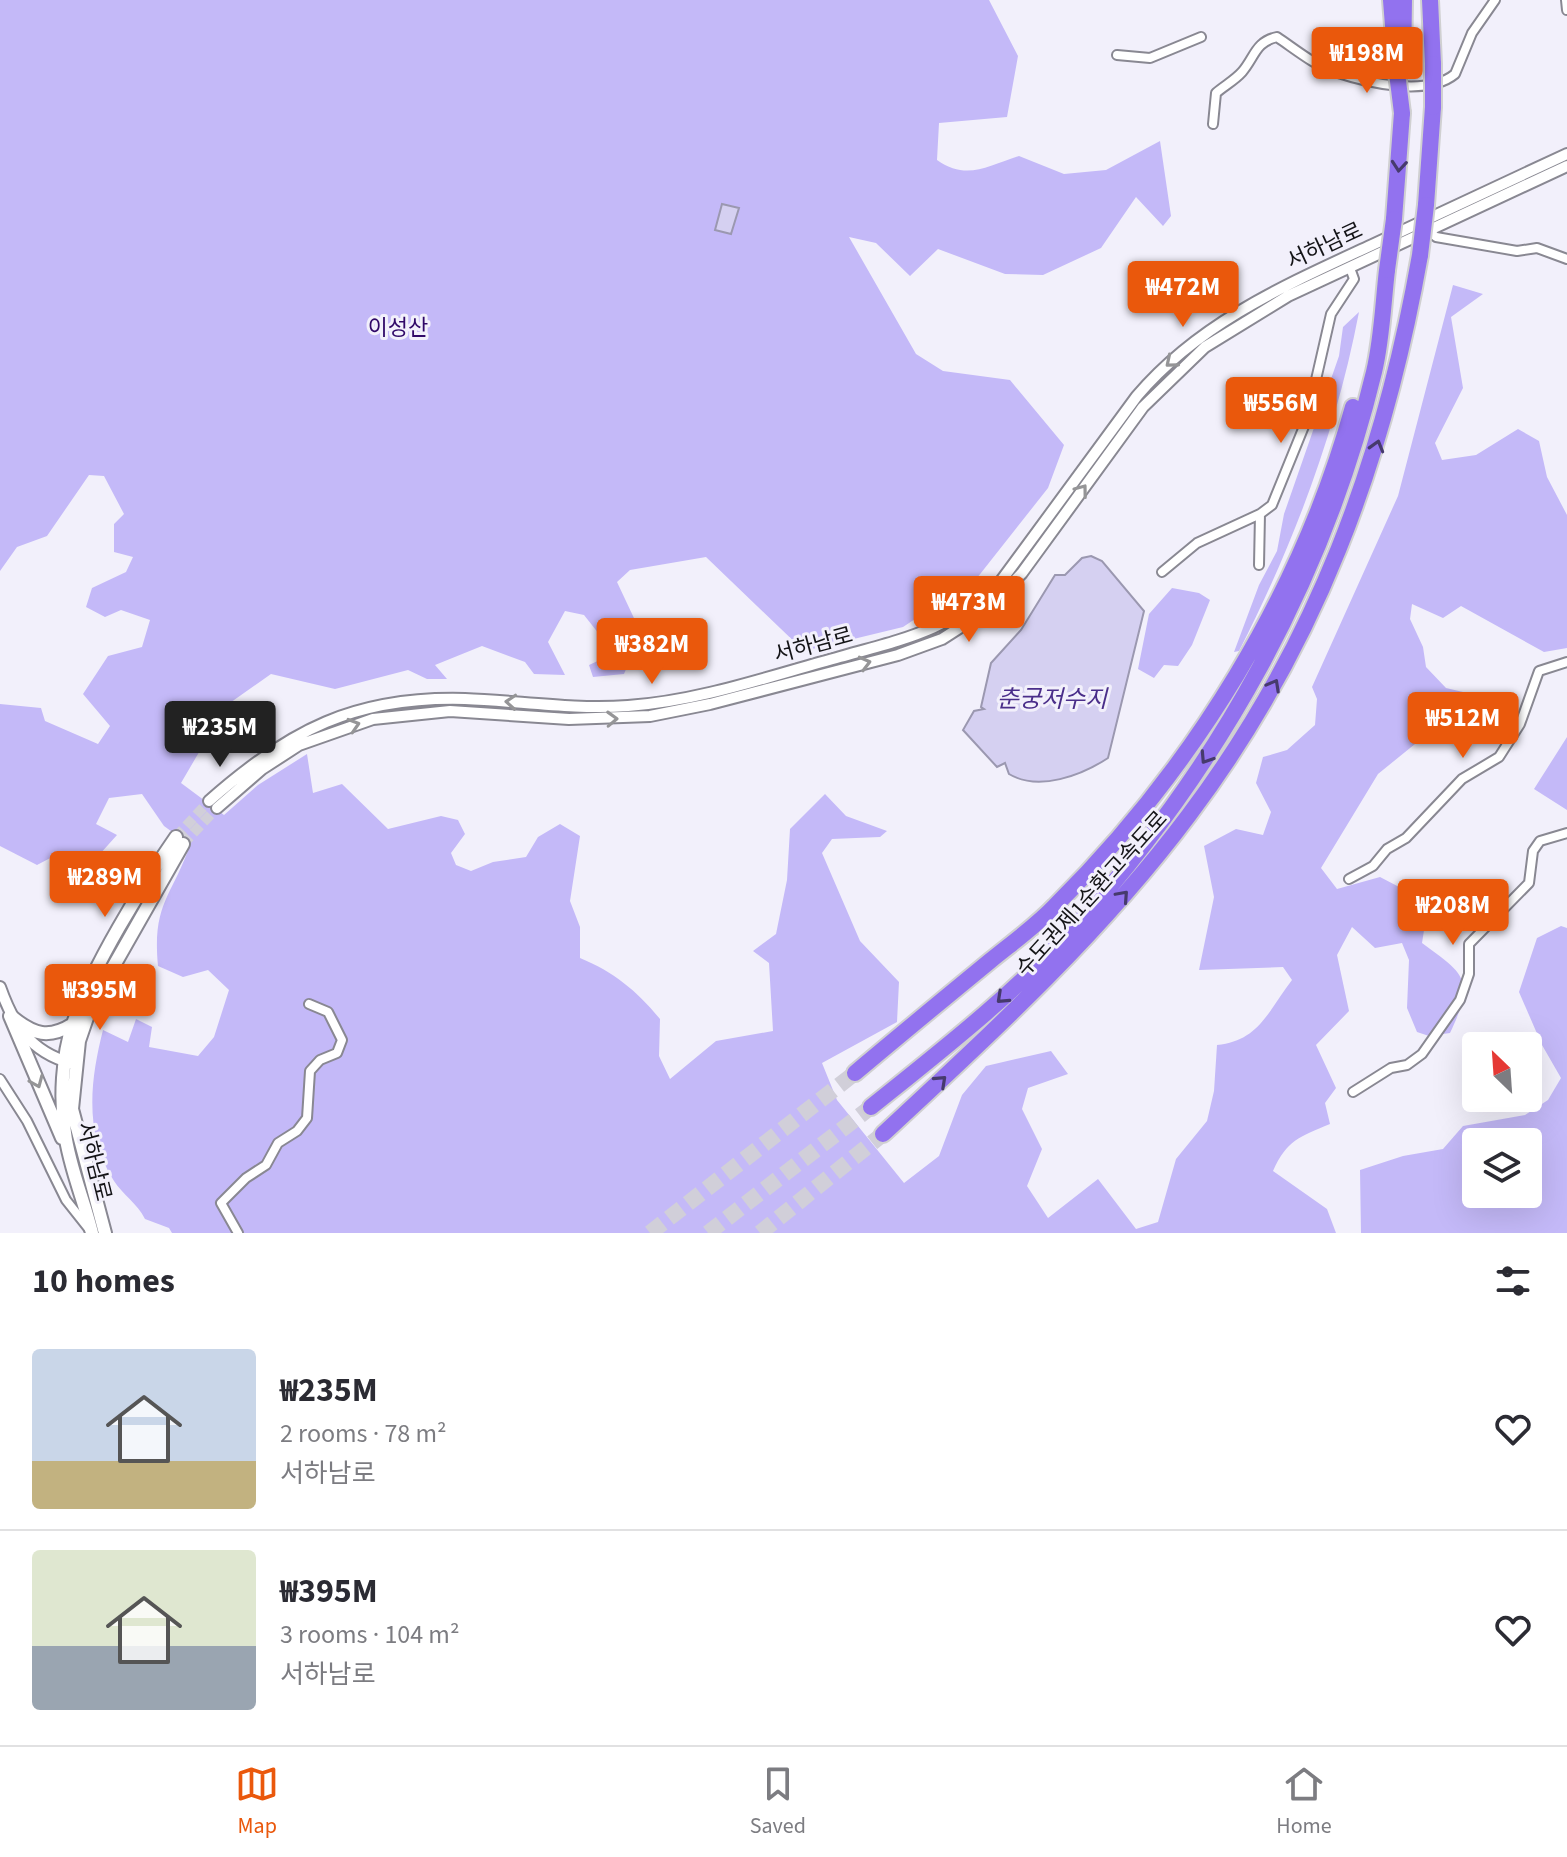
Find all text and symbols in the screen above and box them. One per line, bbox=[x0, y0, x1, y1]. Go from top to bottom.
pin: ₩198M bbox=[1311, 27, 1423, 95]
text: ₩198M bbox=[1330, 34, 1404, 71]
one-way arrow bbox=[1391, 160, 1408, 173]
street label: 서하남로 bbox=[1281, 214, 1368, 278]
pin: ₩472M bbox=[1127, 261, 1239, 329]
text: ₩472M bbox=[1146, 268, 1220, 305]
park label: 이성산 bbox=[368, 312, 428, 344]
one-way arrow bbox=[1165, 352, 1180, 367]
pin: ₩556M bbox=[1225, 377, 1337, 445]
text: ₩556M bbox=[1244, 384, 1318, 421]
one-way arrow bbox=[1368, 440, 1384, 454]
one-way arrow bbox=[1072, 484, 1087, 498]
pin: ₩473M bbox=[913, 576, 1025, 644]
text: ₩473M bbox=[932, 583, 1006, 620]
pin: ₩382M bbox=[596, 618, 708, 686]
street label: 서하남로 bbox=[770, 619, 857, 671]
text: ₩382M bbox=[615, 625, 689, 662]
one-way arrow bbox=[858, 656, 872, 673]
one-way arrow bbox=[1264, 679, 1280, 694]
water label: 춘궁저수지 bbox=[997, 682, 1109, 717]
pin: ₩512M bbox=[1407, 692, 1519, 760]
one-way arrow bbox=[504, 694, 517, 711]
text: ₩512M bbox=[1426, 699, 1500, 736]
pin: ₩235M bbox=[164, 701, 276, 769]
text: ₩235M bbox=[183, 708, 257, 745]
one-way arrow bbox=[606, 710, 619, 727]
one-way arrow bbox=[346, 718, 360, 734]
one-way arrow bbox=[1201, 749, 1216, 764]
street label: 수도권제1순환고속도로 bbox=[1008, 804, 1175, 984]
pin: ₩289M bbox=[49, 851, 161, 919]
text: ₩289M bbox=[68, 858, 142, 895]
pin: ₩208M bbox=[1397, 879, 1509, 947]
text: ₩208M bbox=[1416, 886, 1490, 923]
one-way arrow bbox=[1113, 890, 1128, 905]
pin: ₩395M bbox=[44, 964, 156, 1032]
text: ₩395M bbox=[63, 971, 137, 1008]
one-way arrow bbox=[997, 989, 1011, 1004]
north arrow bbox=[1462, 1032, 1542, 1112]
map controls bbox=[1462, 1032, 1542, 1208]
one-way arrow bbox=[27, 1073, 43, 1088]
one-way arrow bbox=[931, 1076, 946, 1090]
street label: 서하남로 bbox=[69, 1118, 119, 1204]
button: layers bbox=[1462, 1128, 1542, 1208]
text: 10 homes bbox=[32, 1257, 175, 1306]
icon: filters bbox=[1491, 1259, 1535, 1303]
text: ₩235M bbox=[280, 1366, 378, 1415]
icon: home bbox=[96, 1381, 192, 1477]
icon: heart bbox=[1491, 1407, 1535, 1451]
text: 2 rooms · 78 m² bbox=[280, 1415, 447, 1452]
text: 서하남로 bbox=[280, 1455, 376, 1492]
text: ₩395M bbox=[280, 1567, 378, 1616]
icon: home bbox=[96, 1582, 192, 1678]
icon: heart bbox=[1491, 1608, 1535, 1652]
text: 3 rooms · 104 m² bbox=[280, 1616, 459, 1653]
text: 서하남로 bbox=[280, 1656, 376, 1693]
tab: Map bbox=[235, 1762, 279, 1842]
tab: Saved bbox=[750, 1762, 806, 1842]
tab: Home bbox=[1276, 1762, 1332, 1842]

